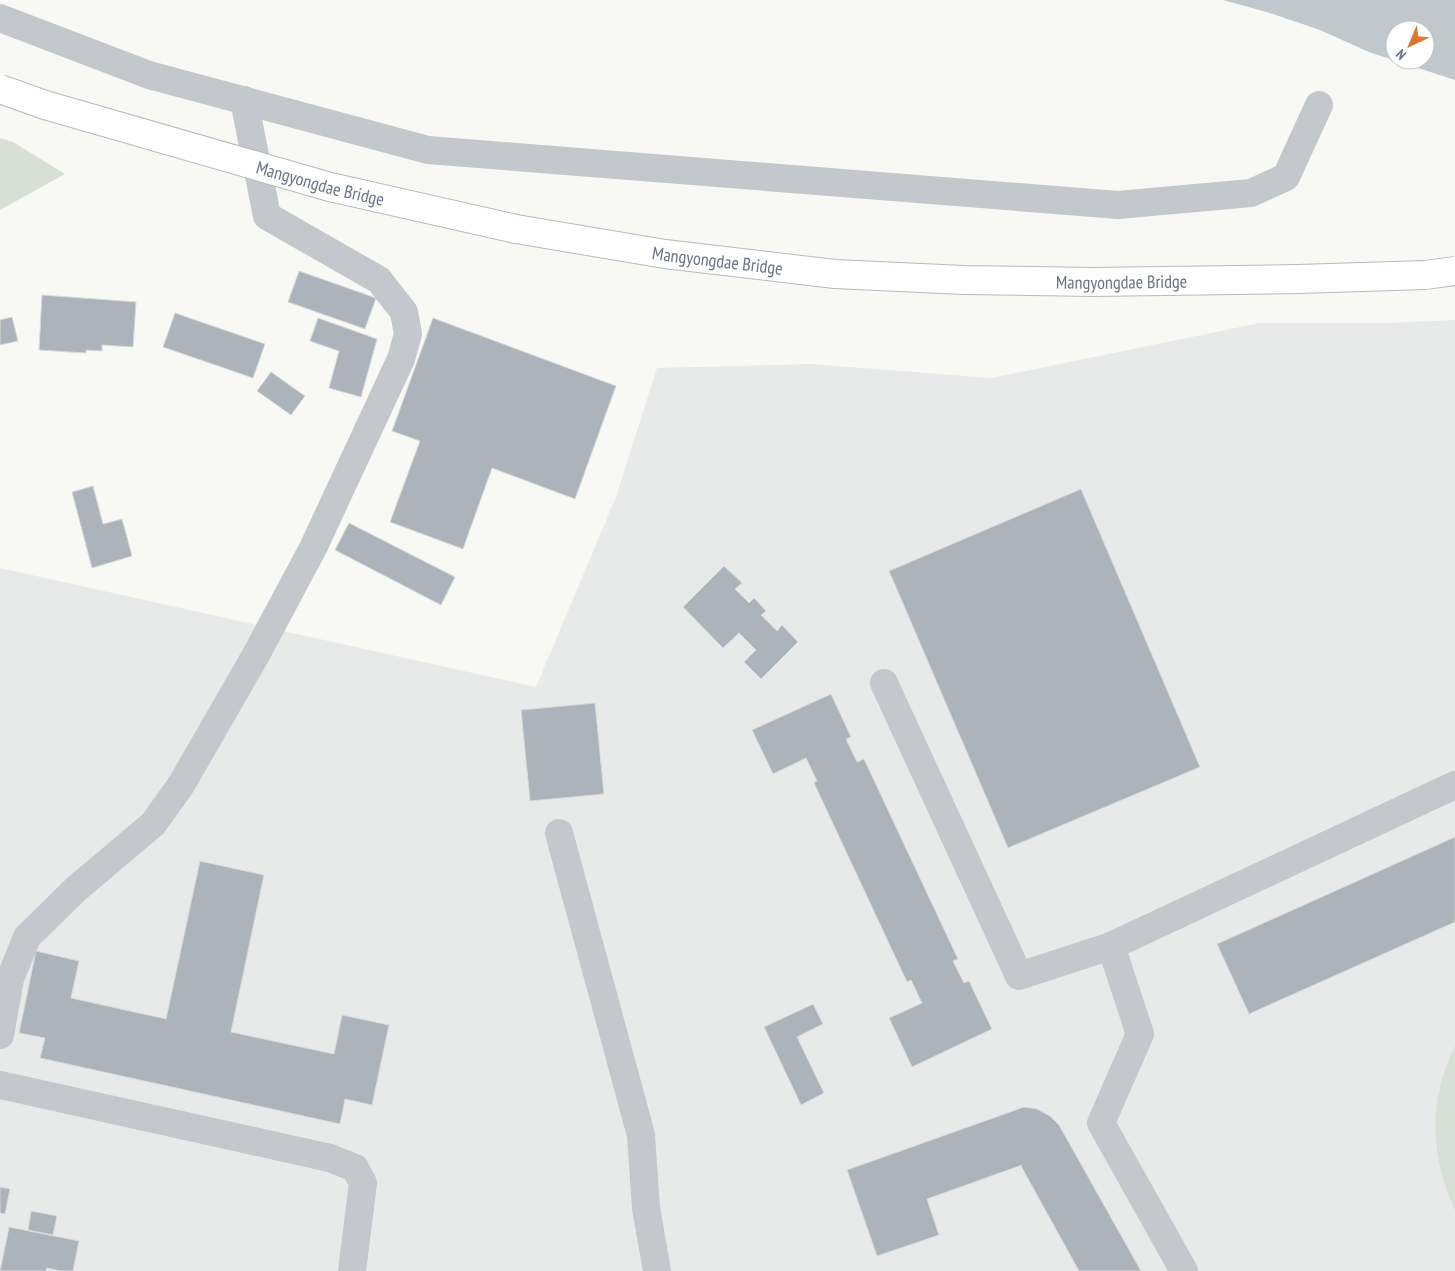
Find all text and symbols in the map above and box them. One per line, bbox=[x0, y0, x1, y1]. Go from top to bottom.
north arrow bbox=[1385, 20, 1435, 70]
text: N bbox=[1392, 45, 1410, 63]
street label: Mangyongdae Bridge bbox=[254, 155, 386, 210]
street label: Mangyongdae Bridge bbox=[651, 241, 784, 279]
street label: Mangyongdae Bridge bbox=[1056, 269, 1187, 294]

